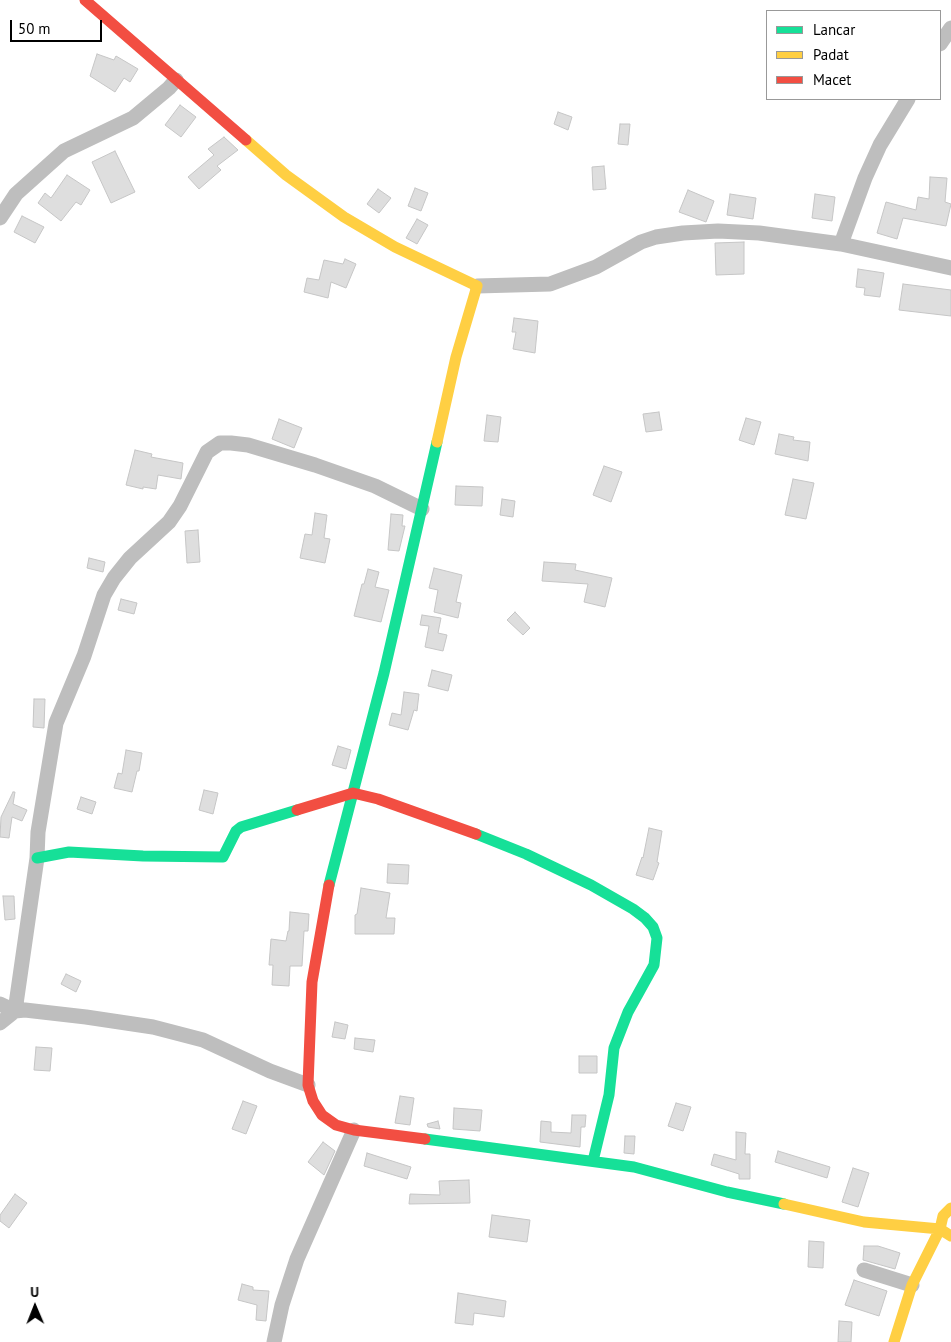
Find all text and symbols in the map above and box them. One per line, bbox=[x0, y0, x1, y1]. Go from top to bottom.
scale bar bbox=[12, 10, 105, 42]
legend bbox=[766, 10, 941, 100]
text: 50 m bbox=[18, 19, 51, 38]
text: Lancar bbox=[813, 20, 855, 39]
text: Padat bbox=[813, 45, 849, 64]
text: Macet bbox=[813, 70, 851, 89]
north arrow bbox=[10, 1282, 60, 1332]
text: U bbox=[30, 1283, 39, 1301]

